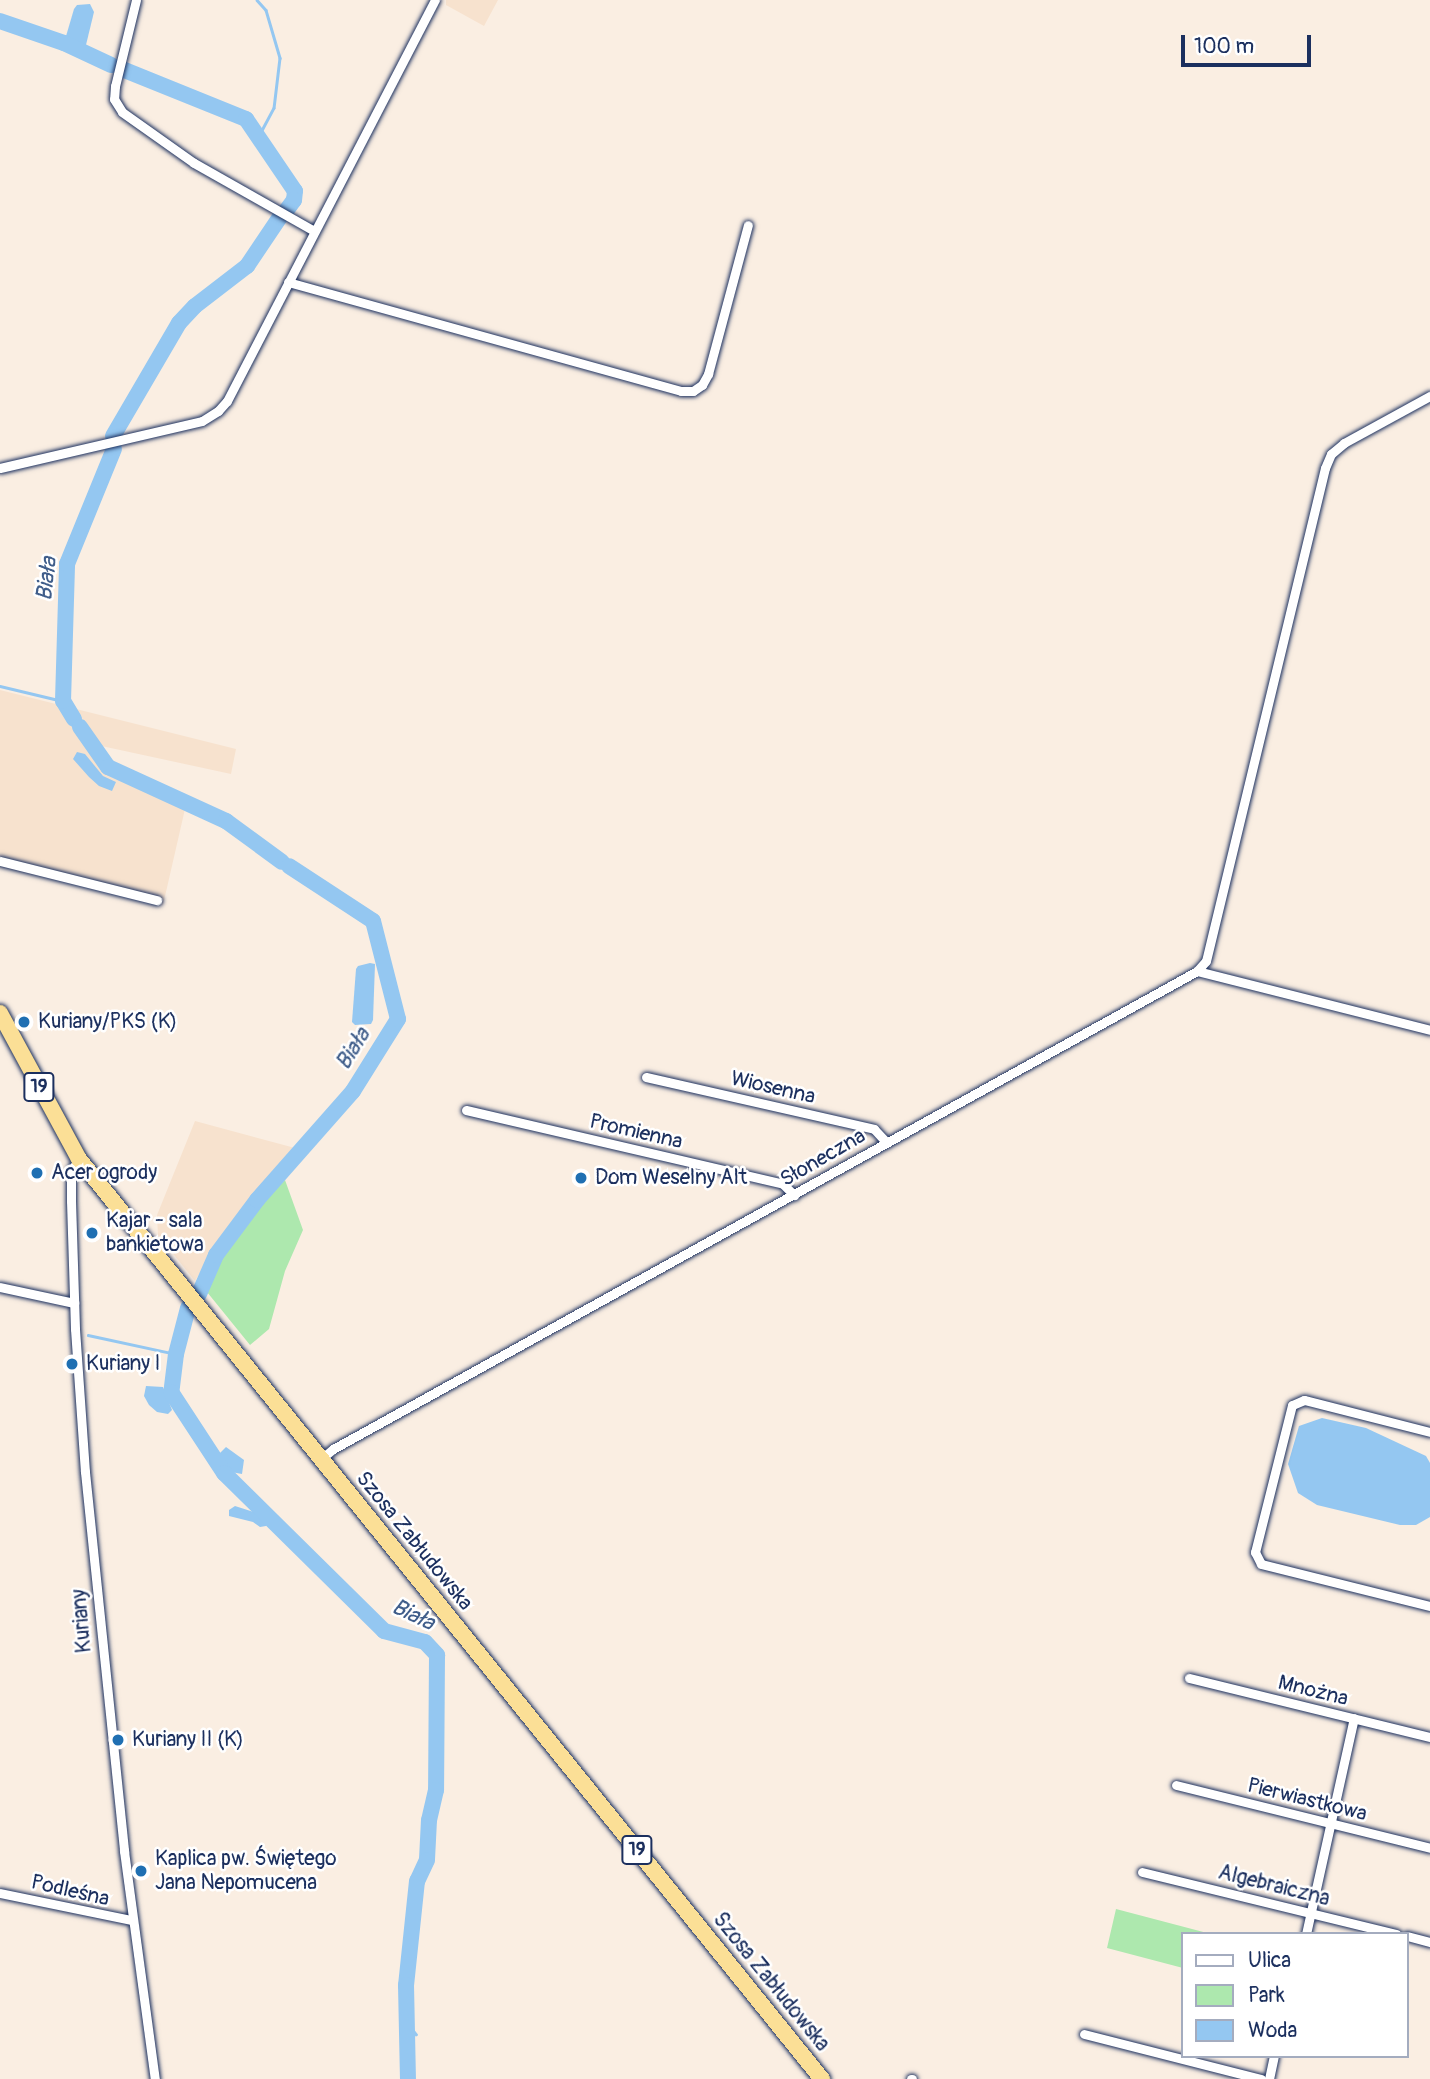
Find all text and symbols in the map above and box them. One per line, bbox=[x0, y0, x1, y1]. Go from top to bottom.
scale bar bbox=[1185, 21, 1314, 65]
text: 100 m bbox=[1194, 33, 1254, 60]
water label: Biała bbox=[31, 555, 63, 603]
place label: Kuriany/PKS (K) bbox=[38, 1009, 177, 1035]
marker: Kuriany/PKS (K) bbox=[16, 1014, 32, 1030]
water label: Biała bbox=[330, 1023, 376, 1075]
street label: Wiosenna bbox=[728, 1066, 818, 1110]
road number: 19 bbox=[23, 1072, 55, 1102]
street label: Promienna bbox=[587, 1109, 685, 1155]
street label: Słoneczna bbox=[776, 1124, 870, 1192]
place label: Acer ogrody bbox=[51, 1160, 157, 1186]
marker: Acer ogrody bbox=[29, 1165, 45, 1181]
place label: Dom Weselny Alt bbox=[595, 1165, 747, 1191]
marker: Dom Weselny Alt bbox=[573, 1170, 589, 1186]
place label: Kajar - sala bankietowa bbox=[106, 1208, 204, 1258]
marker: Kajar - sala bankietowa bbox=[84, 1225, 100, 1241]
place label: Kuriany I bbox=[86, 1351, 161, 1377]
marker: Kuriany I bbox=[64, 1356, 80, 1372]
street label: Szosa Zabłudowska bbox=[350, 1466, 478, 1616]
street label: Kuriany bbox=[67, 1588, 97, 1654]
water label: Biała bbox=[387, 1593, 439, 1637]
street label: Mnożna bbox=[1275, 1670, 1351, 1712]
place label: Kuriany II (K) bbox=[132, 1727, 244, 1753]
marker: Kuriany II (K) bbox=[110, 1732, 126, 1748]
street label: Pierwiastkowa bbox=[1245, 1773, 1369, 1827]
road number: 19 bbox=[621, 1834, 653, 1866]
place label: Kaplica pw. Świętego Jana Nepomucena bbox=[155, 1846, 337, 1896]
street label: Algebraiczna bbox=[1216, 1860, 1332, 1912]
marker: Kaplica pw. Świętego Jana Nepomucena bbox=[133, 1863, 149, 1879]
street label: Podleśna bbox=[28, 1870, 112, 1912]
street label: Szosa Zabłudowska bbox=[707, 1907, 835, 2057]
legend bbox=[1182, 1932, 1409, 2058]
text: Ulica bbox=[1248, 1947, 1291, 1974]
text: Park bbox=[1248, 1982, 1285, 2009]
text: Woda bbox=[1248, 2017, 1297, 2044]

